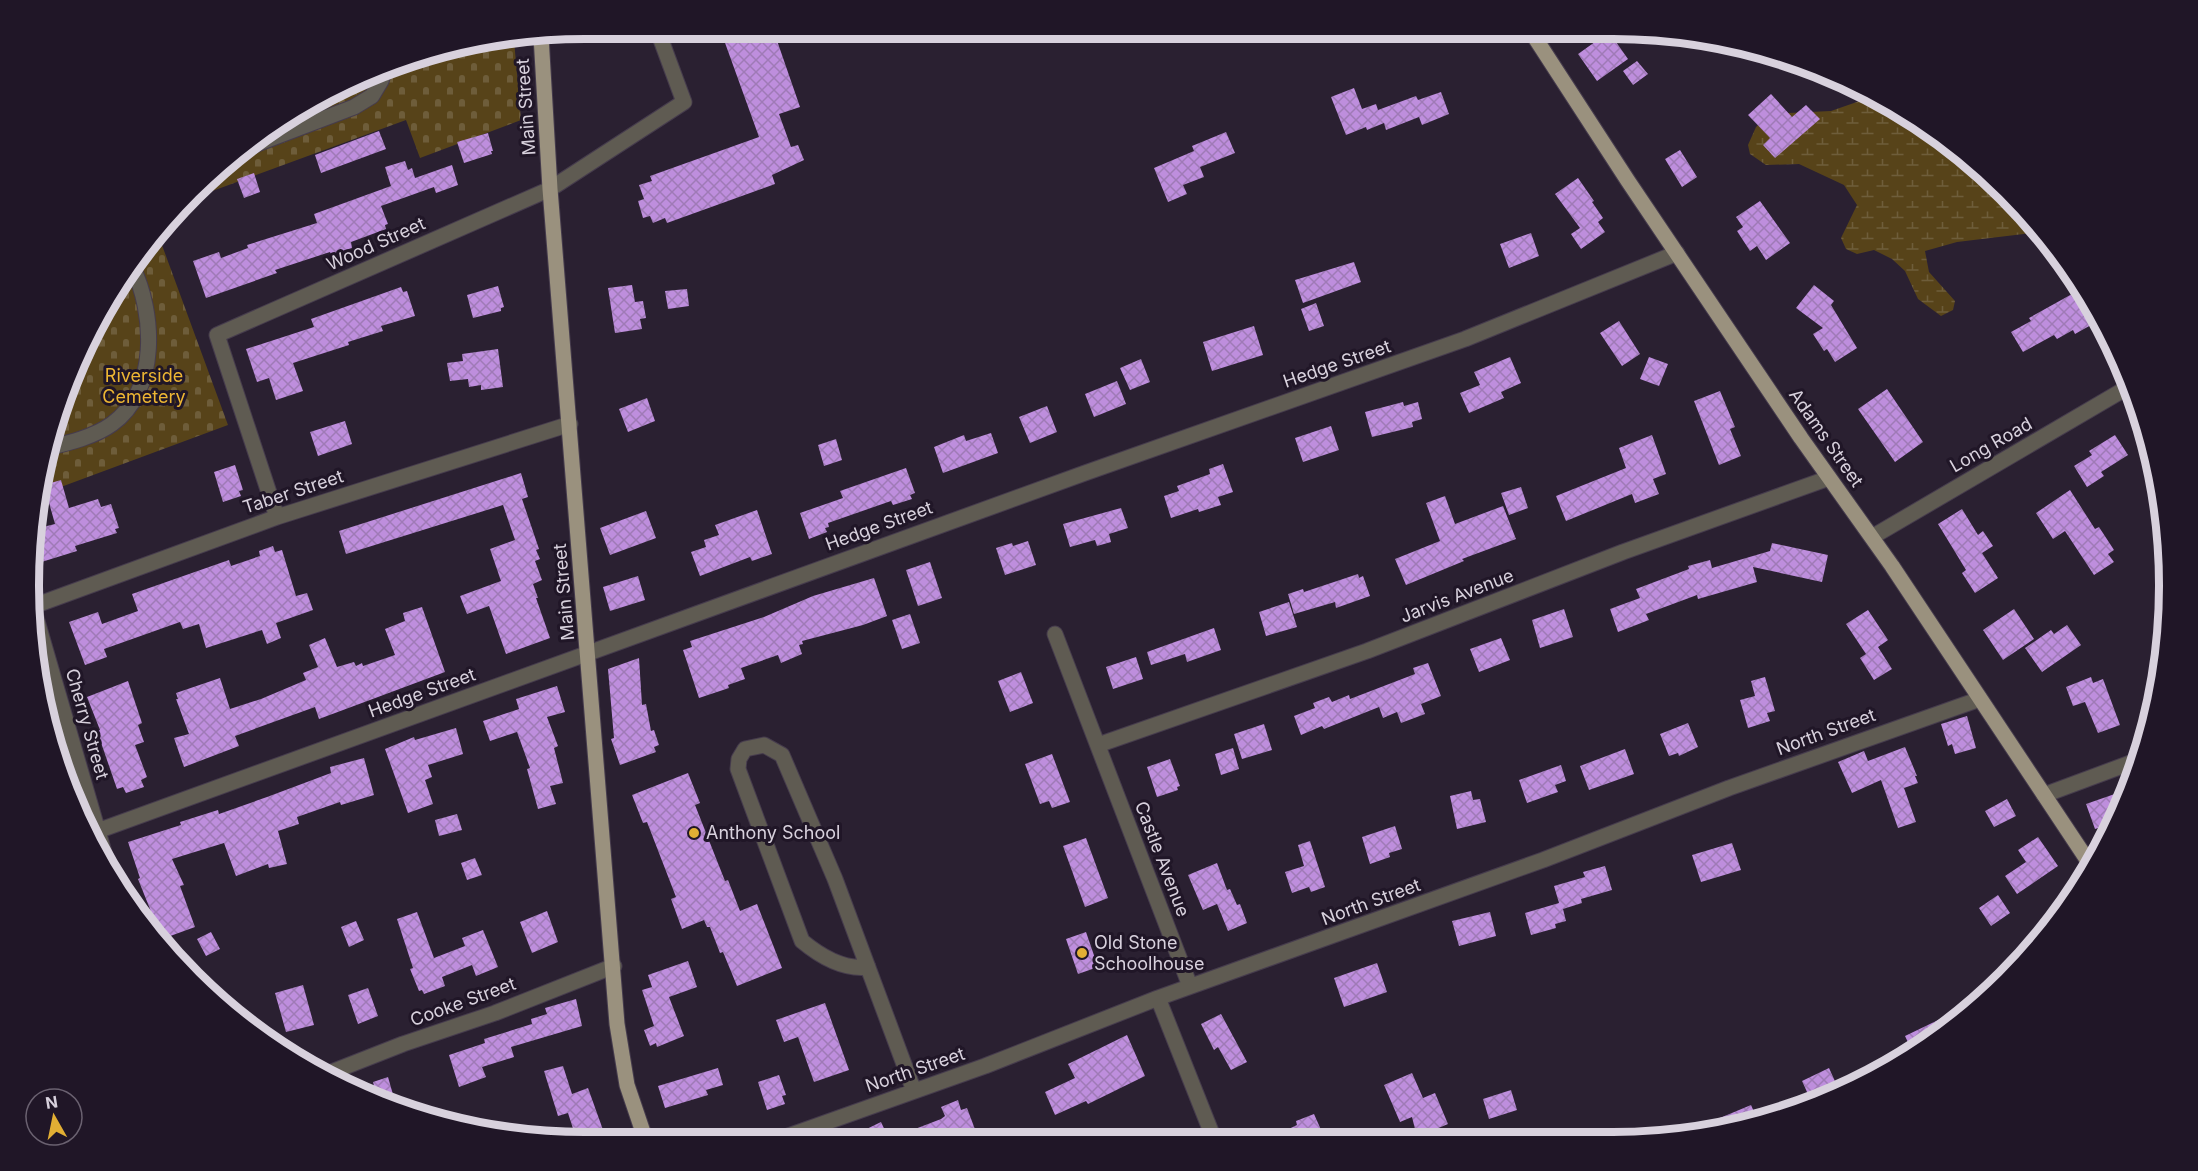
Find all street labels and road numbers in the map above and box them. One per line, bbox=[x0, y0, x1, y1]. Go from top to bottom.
street label: Main Street bbox=[512, 58, 539, 156]
street label: Wood Street bbox=[323, 212, 428, 275]
street label: Hedge Street bbox=[1280, 335, 1393, 392]
street label: Adams Street bbox=[1785, 385, 1868, 491]
street label: Long Road bbox=[1946, 413, 2035, 476]
street label: Taber Street bbox=[240, 465, 346, 518]
street label: Hedge Street bbox=[822, 496, 935, 555]
street label: Main Street bbox=[549, 543, 578, 641]
street label: Jarvis Avenue bbox=[1397, 564, 1516, 627]
street label: Hedge Street bbox=[365, 663, 478, 722]
street label: Cherry Street bbox=[62, 666, 113, 782]
street label: North Street bbox=[1773, 704, 1878, 759]
street label: Castle Avenue bbox=[1131, 798, 1194, 919]
street label: North Street bbox=[1318, 874, 1423, 929]
street label: Cooke Street bbox=[407, 973, 518, 1030]
street label: North Street bbox=[862, 1043, 967, 1096]

